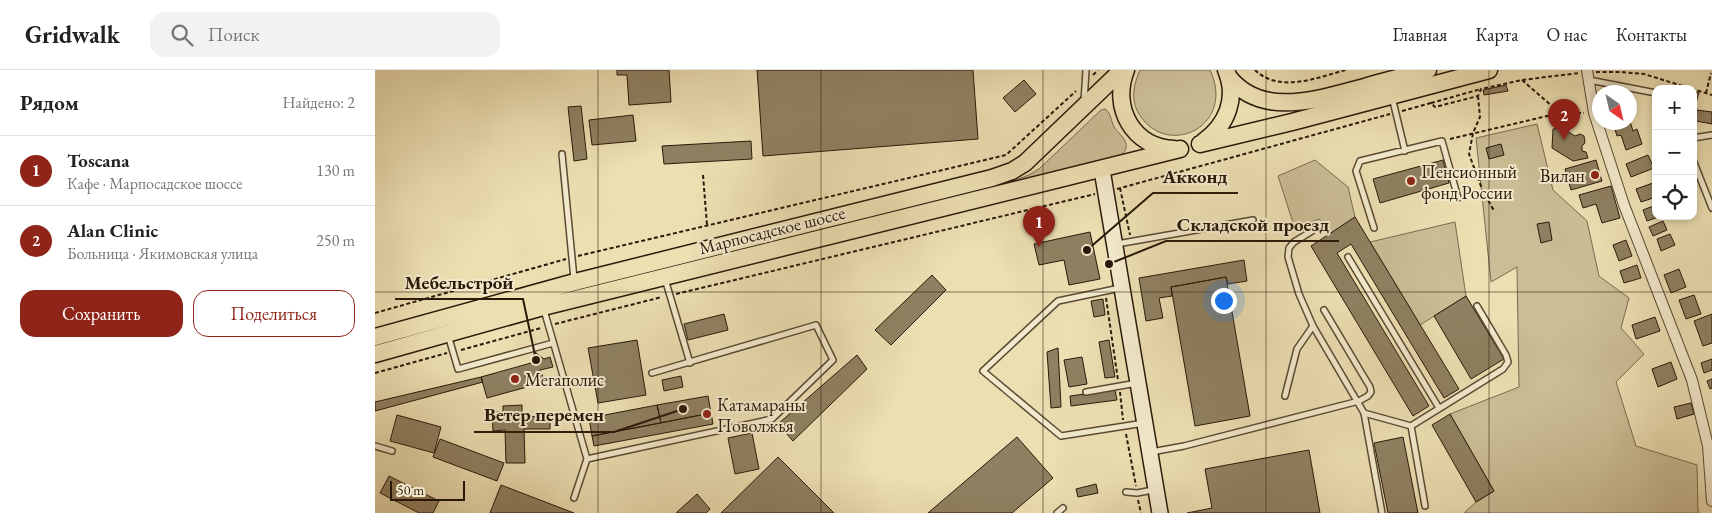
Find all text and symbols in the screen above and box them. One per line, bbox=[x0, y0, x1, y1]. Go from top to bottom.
search box bbox=[150, 12, 500, 57]
text: Gridwalk bbox=[25, 19, 120, 50]
icon: search bbox=[168, 21, 196, 49]
text: Поиск bbox=[208, 22, 260, 47]
text: Главная bbox=[1393, 23, 1447, 46]
text: Карта bbox=[1475, 23, 1518, 46]
text: О нас bbox=[1546, 23, 1588, 46]
text: Контакты bbox=[1616, 23, 1687, 46]
north arrow bbox=[1592, 85, 1637, 130]
map controls bbox=[1652, 85, 1697, 220]
button: + bbox=[1652, 85, 1697, 130]
text: Рядом bbox=[20, 89, 79, 116]
text: Найдено: 2 bbox=[283, 92, 355, 113]
pin: 2 bbox=[1548, 99, 1580, 140]
button: − bbox=[1652, 130, 1697, 175]
text: Toscana bbox=[67, 148, 130, 173]
callout: Акконд bbox=[1153, 159, 1238, 193]
text: 1 bbox=[32, 160, 40, 181]
text: 130 m bbox=[316, 160, 355, 181]
place label: Пенсионный фонд России bbox=[1421, 160, 1518, 204]
text: Акконд bbox=[1162, 164, 1227, 189]
place label: Вилан bbox=[1540, 164, 1585, 187]
marker: Вилан bbox=[1589, 169, 1601, 181]
text: Кафе · Марпосадское шоссе bbox=[67, 173, 242, 194]
marker: Пенсионный фонд России bbox=[1405, 175, 1417, 187]
button: locate bbox=[1652, 175, 1697, 220]
street label: Марпосадское шоссе bbox=[696, 201, 848, 259]
pin: 1 bbox=[1023, 206, 1055, 247]
callout: Складской проезд bbox=[1166, 207, 1339, 241]
text: Складской проезд bbox=[1177, 212, 1329, 237]
text: Alan Clinic bbox=[67, 218, 158, 243]
text: 2 bbox=[32, 230, 40, 251]
text: 250 m bbox=[316, 230, 355, 251]
text: Больница · Якимовская улица bbox=[67, 243, 258, 264]
callout: Мебельстрой bbox=[395, 265, 523, 299]
text: Мебельстрой bbox=[405, 270, 513, 295]
your location bbox=[1211, 288, 1237, 314]
button: Сохранить bbox=[20, 290, 183, 337]
button: Поделиться bbox=[193, 290, 355, 337]
place label: Мегаполис bbox=[525, 368, 604, 391]
marker: Мегаполис bbox=[509, 373, 521, 385]
place label: Катамараны Поволжья bbox=[717, 393, 806, 437]
callout: Ветер перемен bbox=[474, 398, 614, 432]
text: Ветер перемен bbox=[484, 402, 604, 427]
marker: Катамараны Поволжья bbox=[701, 408, 713, 420]
scale bar bbox=[390, 478, 465, 501]
text: 50 m bbox=[397, 481, 424, 499]

